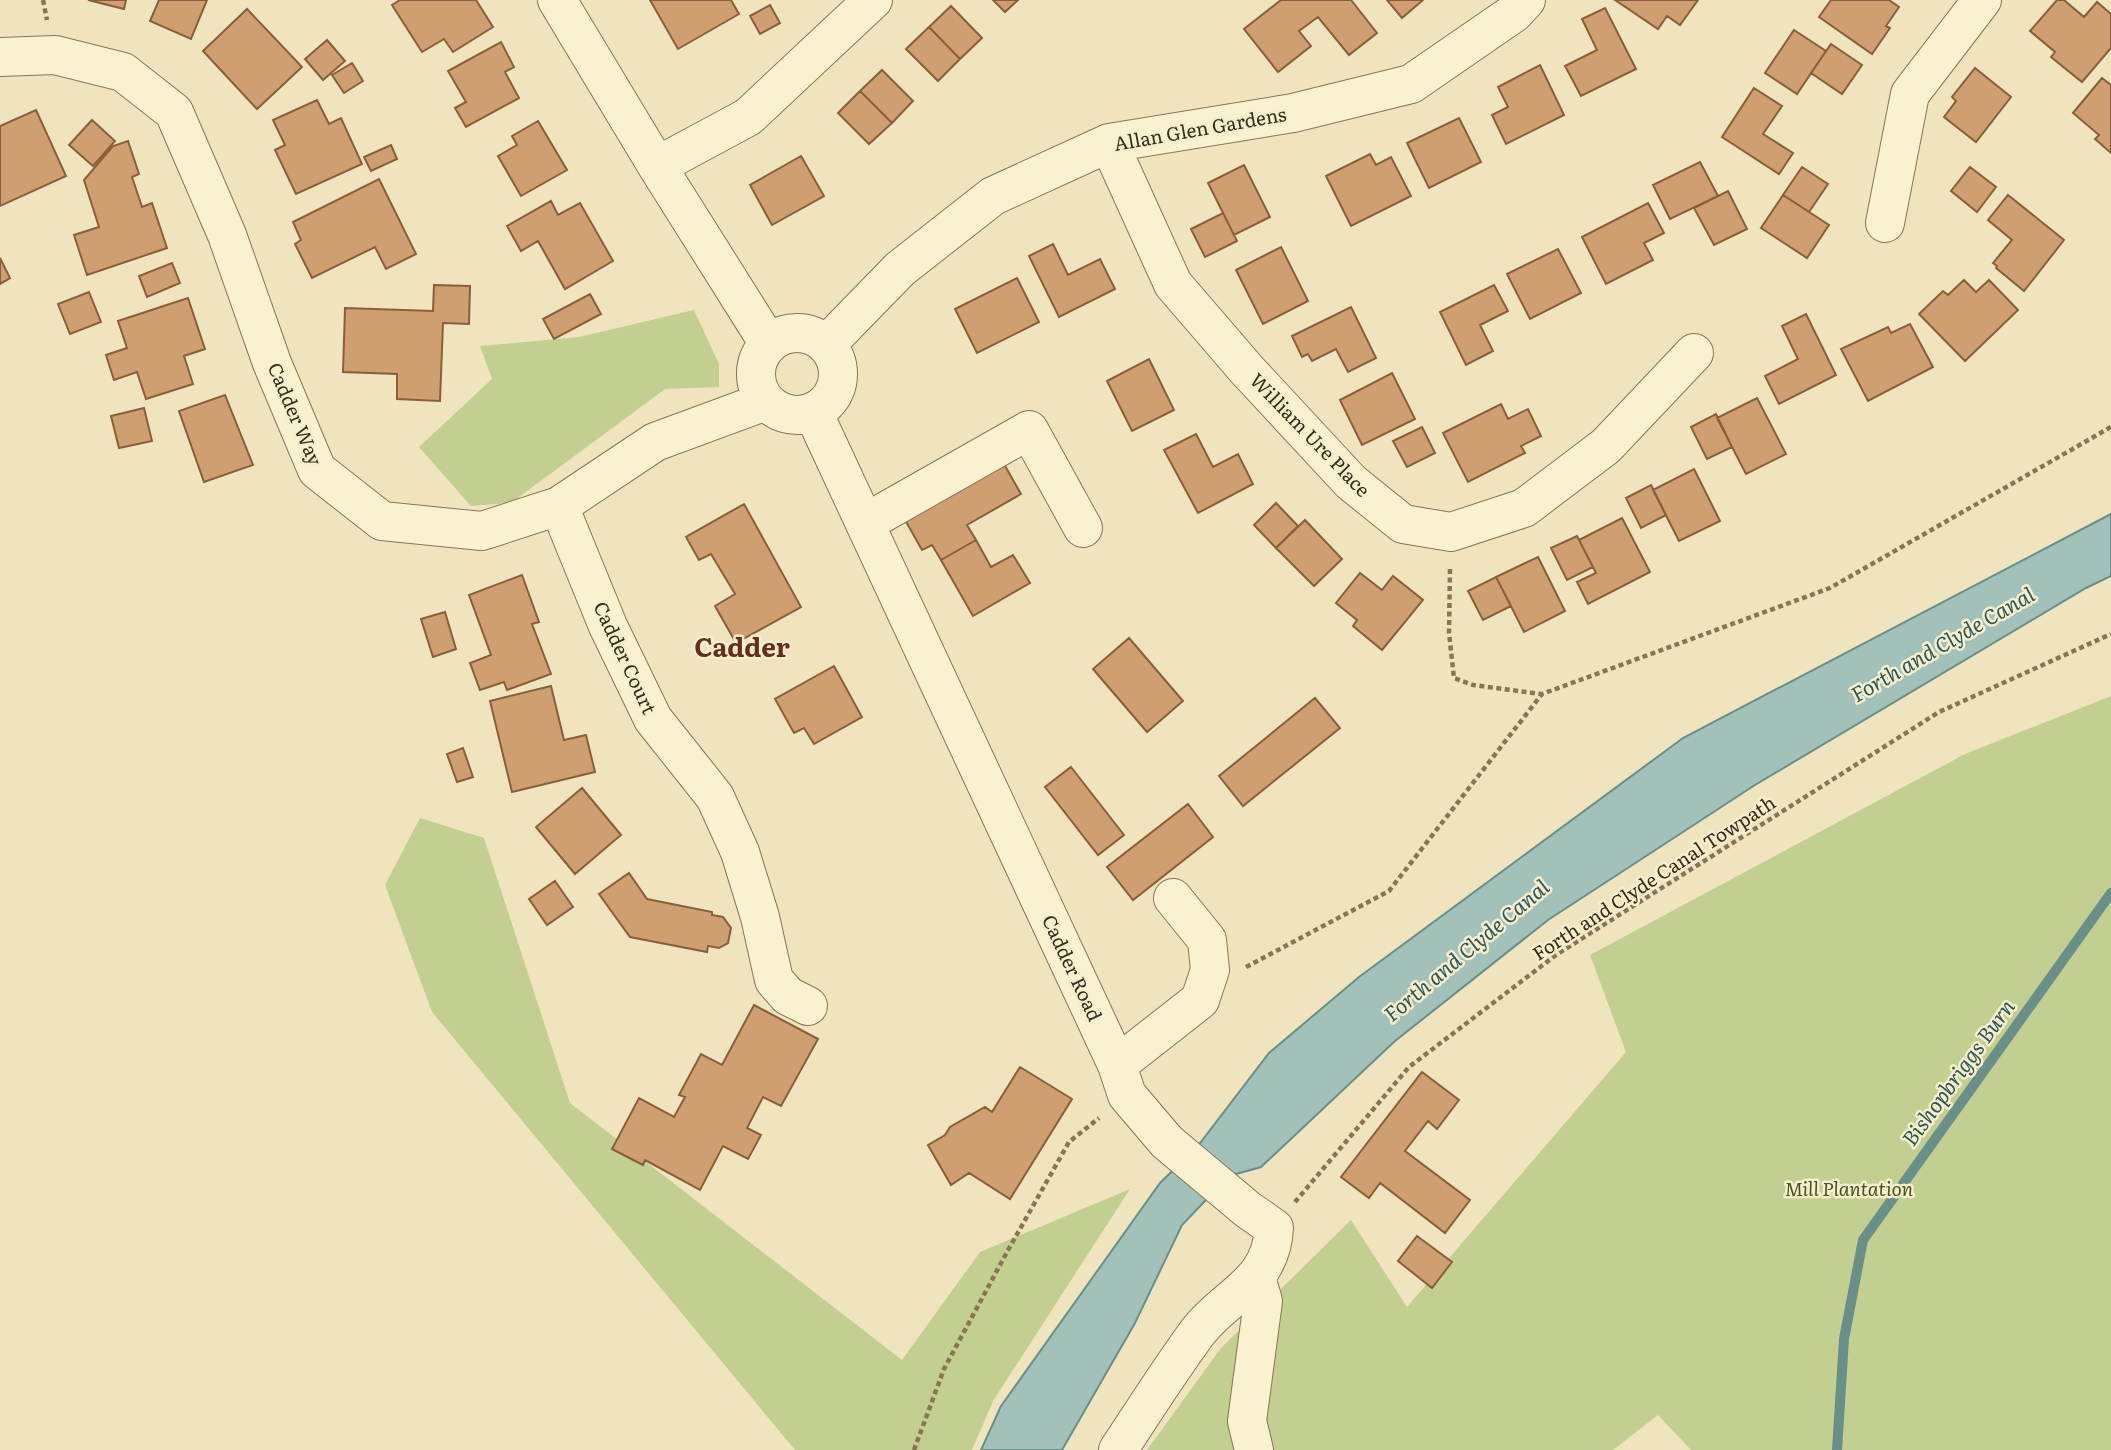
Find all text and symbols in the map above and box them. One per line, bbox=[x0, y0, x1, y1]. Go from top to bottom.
street label: Allan Glen Gardens bbox=[1111, 99, 1289, 157]
street label: Cadder Way bbox=[262, 358, 330, 469]
street label: William Ure Place bbox=[1244, 366, 1377, 503]
water label: Forth and Clyde Canal bbox=[1844, 578, 2039, 708]
street label: Cadder Court bbox=[588, 597, 664, 719]
district label: Cadder bbox=[694, 626, 790, 665]
street label: Forth and Clyde Canal Towpath bbox=[1526, 788, 1781, 967]
water label: Forth and Clyde Canal bbox=[1376, 871, 1555, 1028]
street label: Cadder Road bbox=[1036, 910, 1110, 1026]
water label: Bishopbriggs Burn bbox=[1893, 991, 2021, 1151]
park label: Mill Plantation bbox=[1785, 1174, 1914, 1202]

